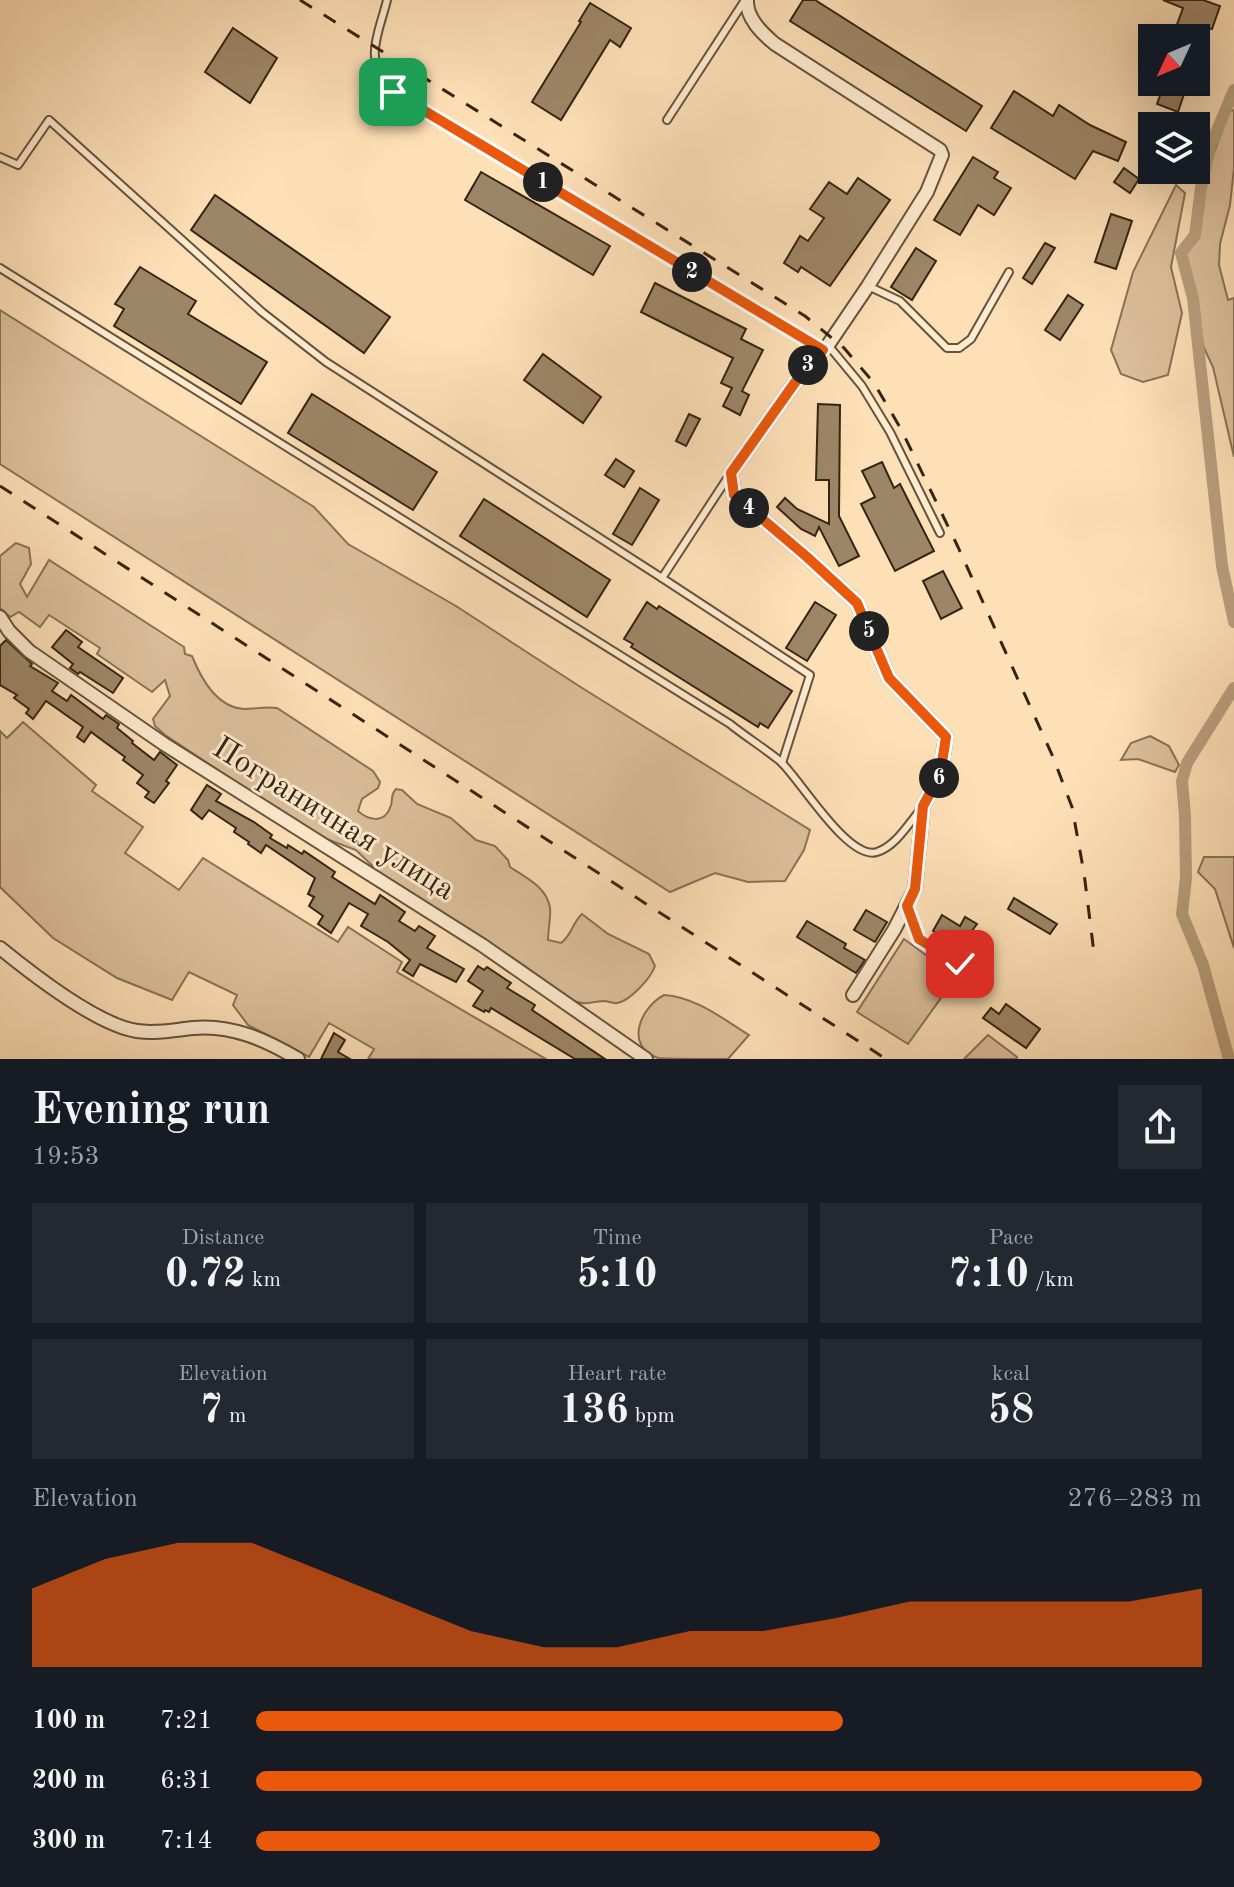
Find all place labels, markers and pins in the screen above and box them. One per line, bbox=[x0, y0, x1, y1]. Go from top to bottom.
pin bbox=[359, 58, 427, 126]
pin: 1 bbox=[523, 162, 563, 202]
pin: 2 bbox=[672, 252, 712, 292]
pin: 3 bbox=[788, 345, 828, 385]
pin: 4 bbox=[729, 488, 769, 528]
pin: 5 bbox=[849, 611, 889, 651]
pin: 6 bbox=[919, 758, 959, 798]
pin bbox=[926, 930, 994, 998]

